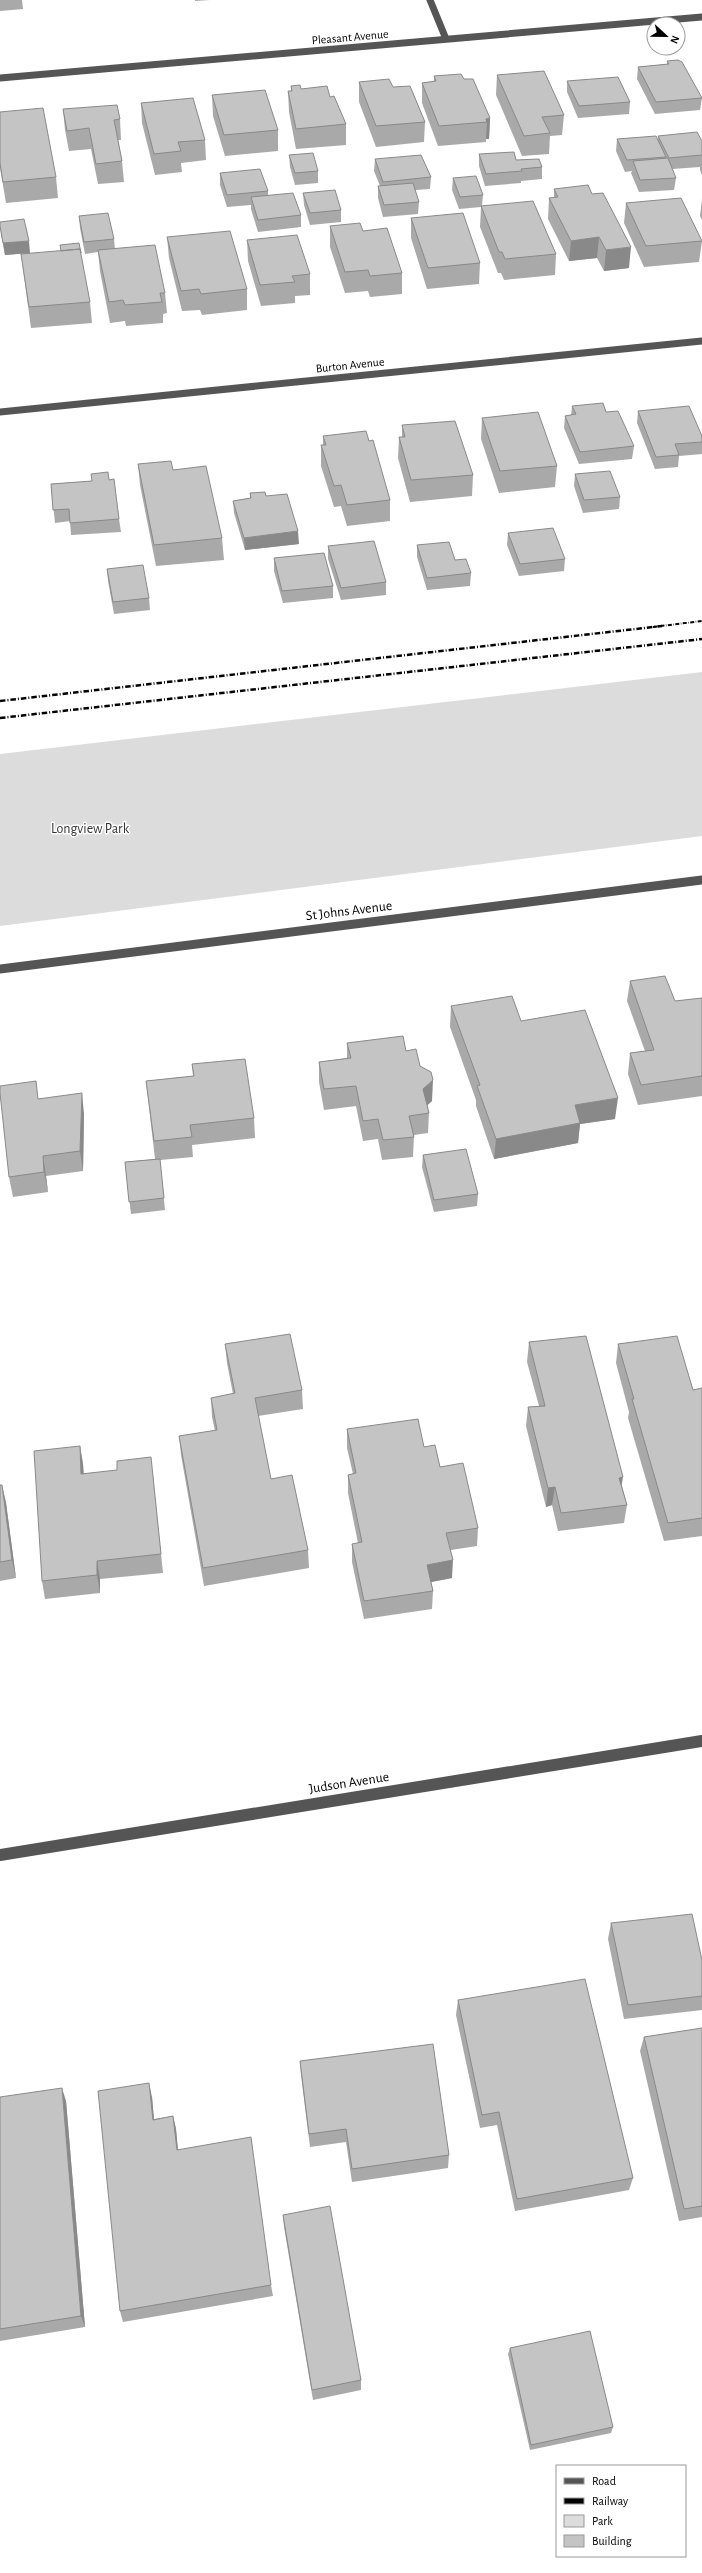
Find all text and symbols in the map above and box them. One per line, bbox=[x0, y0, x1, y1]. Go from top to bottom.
north arrow bbox=[646, 16, 686, 56]
street label: Pleasant Avenue bbox=[311, 28, 389, 46]
text: N bbox=[668, 34, 681, 45]
street label: Burton Avenue bbox=[315, 355, 385, 375]
park label: Longview Park bbox=[51, 822, 130, 836]
street label: St Johns Avenue bbox=[305, 899, 393, 923]
street label: Judson Avenue bbox=[308, 1770, 390, 1796]
legend bbox=[556, 2465, 686, 2557]
text: Road bbox=[592, 2475, 616, 2487]
text: Railway bbox=[592, 2495, 628, 2508]
text: Park bbox=[592, 2515, 613, 2527]
text: Building bbox=[592, 2535, 632, 2547]

